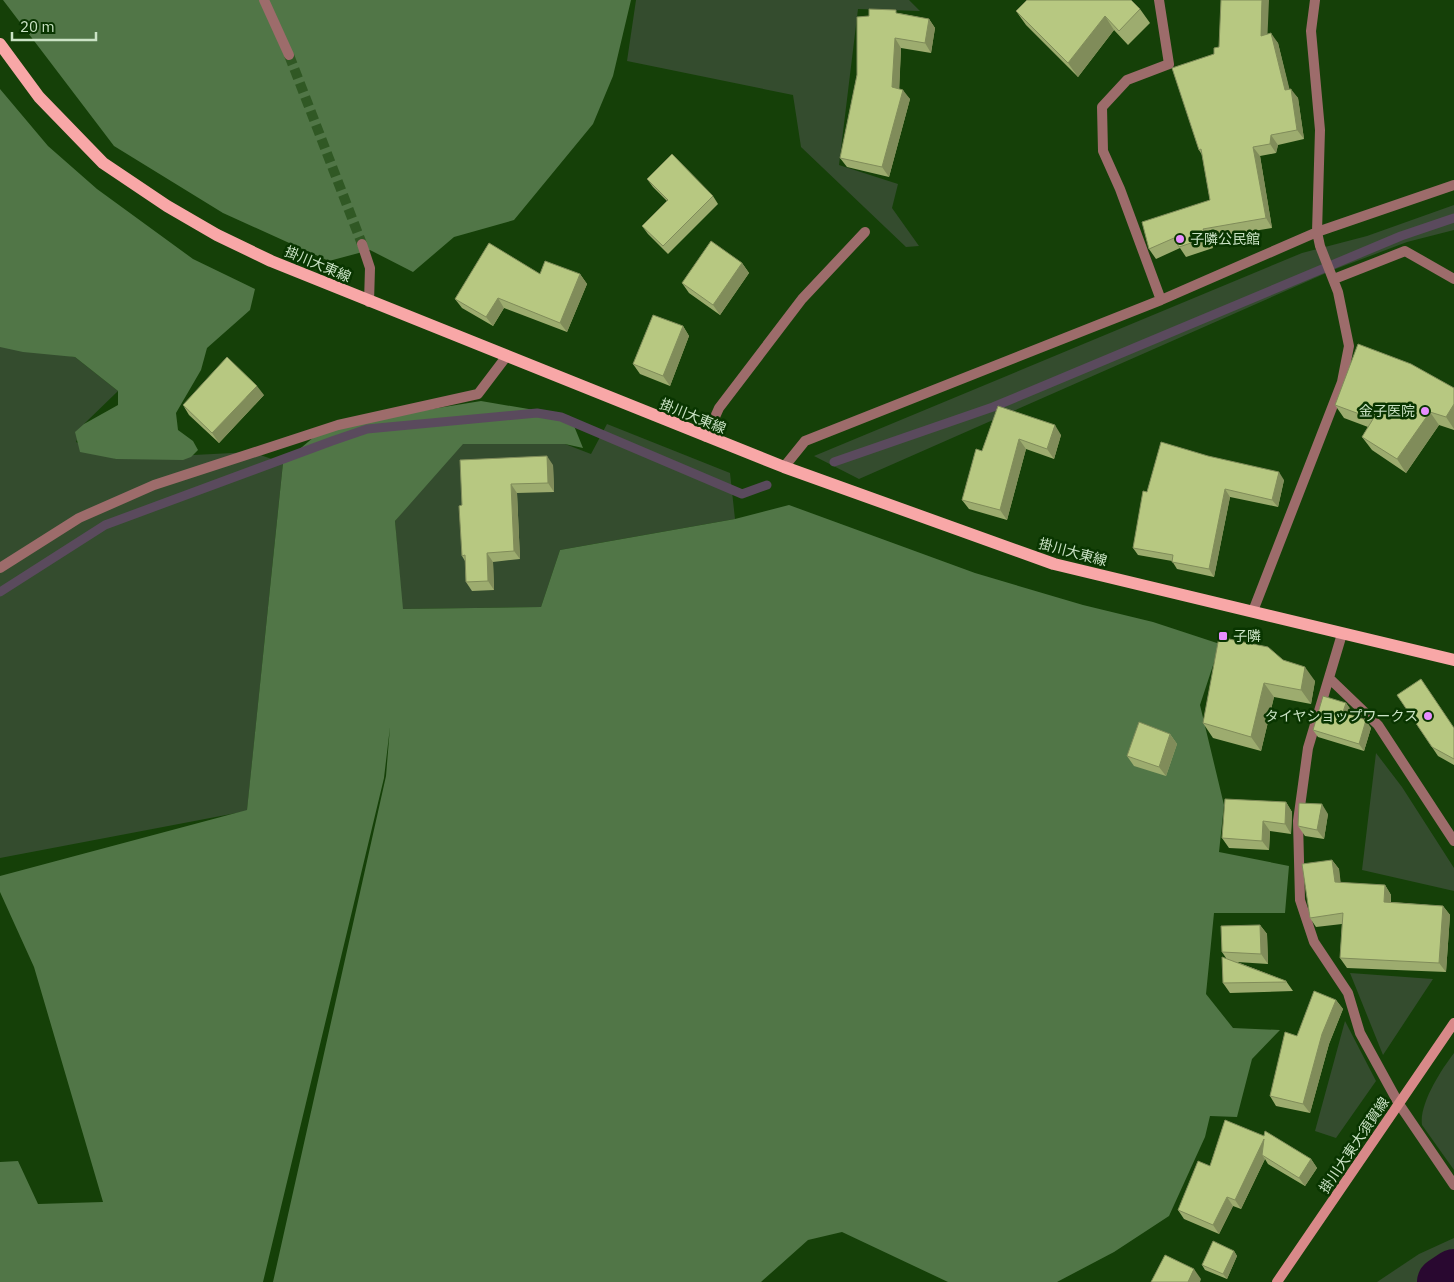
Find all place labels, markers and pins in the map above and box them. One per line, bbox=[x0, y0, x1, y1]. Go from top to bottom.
place label: 子隣公民館 bbox=[1190, 230, 1260, 248]
marker: 子隣公民館 bbox=[1174, 233, 1186, 245]
place label: 金子医院 bbox=[1359, 402, 1415, 420]
marker: 金子医院 bbox=[1419, 405, 1431, 417]
place label: 子隣 bbox=[1233, 627, 1261, 645]
marker: 子隣 bbox=[1217, 630, 1229, 642]
place label: タイヤショップワークス bbox=[1265, 707, 1418, 725]
marker: タイヤショップワークス bbox=[1422, 710, 1434, 722]

